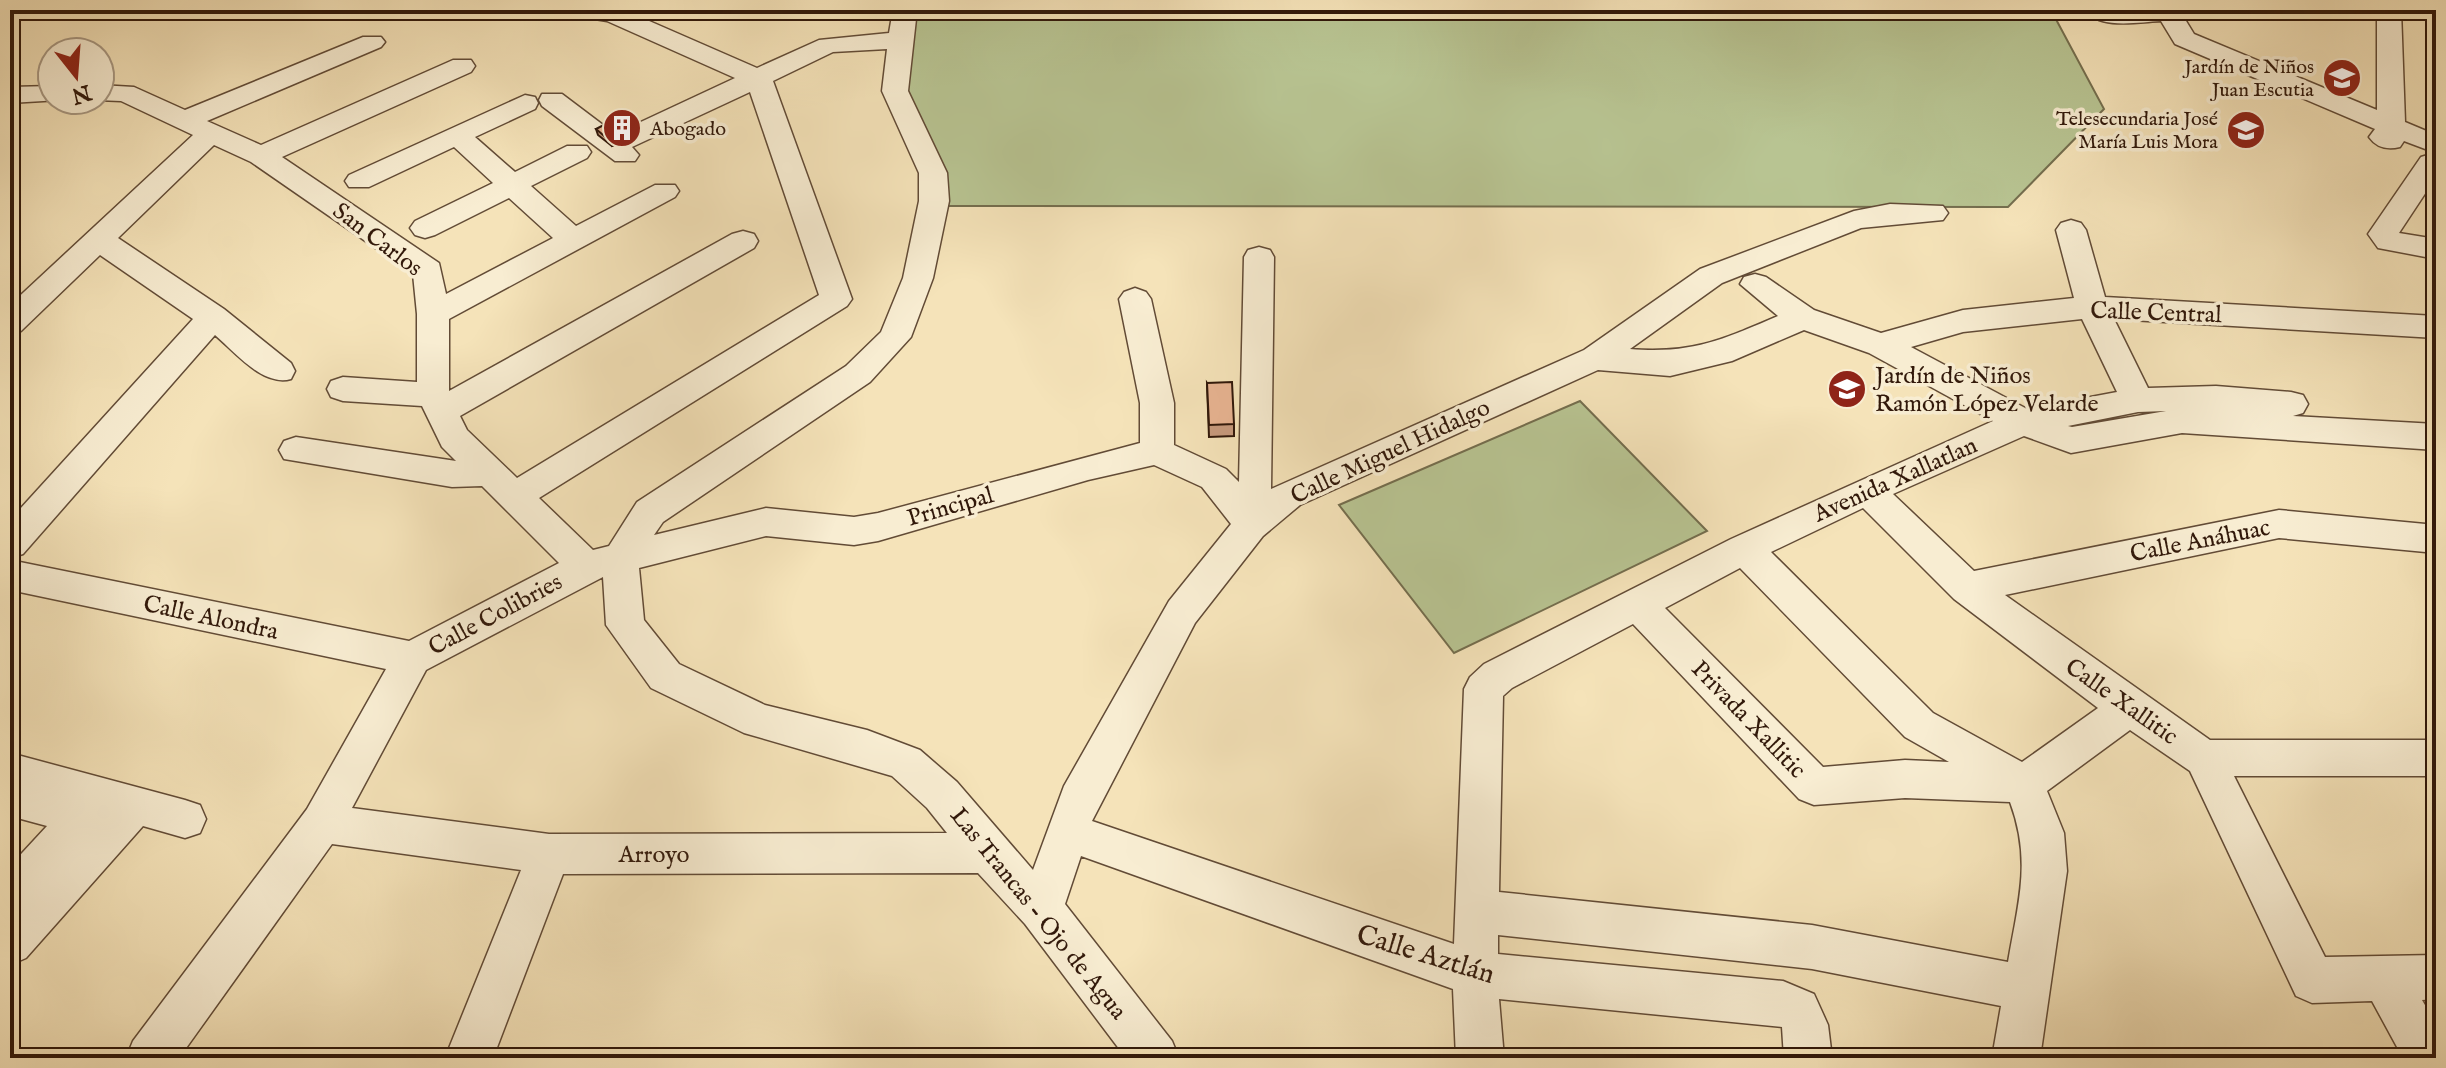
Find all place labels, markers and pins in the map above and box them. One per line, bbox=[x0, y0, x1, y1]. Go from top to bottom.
place label: Jardín de Niños Juan Escutia bbox=[2182, 55, 2314, 103]
school or university icon: Jardín de Niños Juan Escutia bbox=[2321, 57, 2363, 99]
building icon: Abogado bbox=[601, 107, 643, 149]
place label: Telesecundaria José María Luis Mora bbox=[2056, 107, 2218, 155]
school or university icon: Telesecundaria José María Luis Mora bbox=[2225, 109, 2267, 151]
place label: Abogado bbox=[649, 117, 726, 142]
place label: Jardín de Niños Ramón López Velarde bbox=[1872, 361, 2099, 420]
school or university icon: Jardín de Niños Ramón López Velarde bbox=[1826, 368, 1868, 410]

